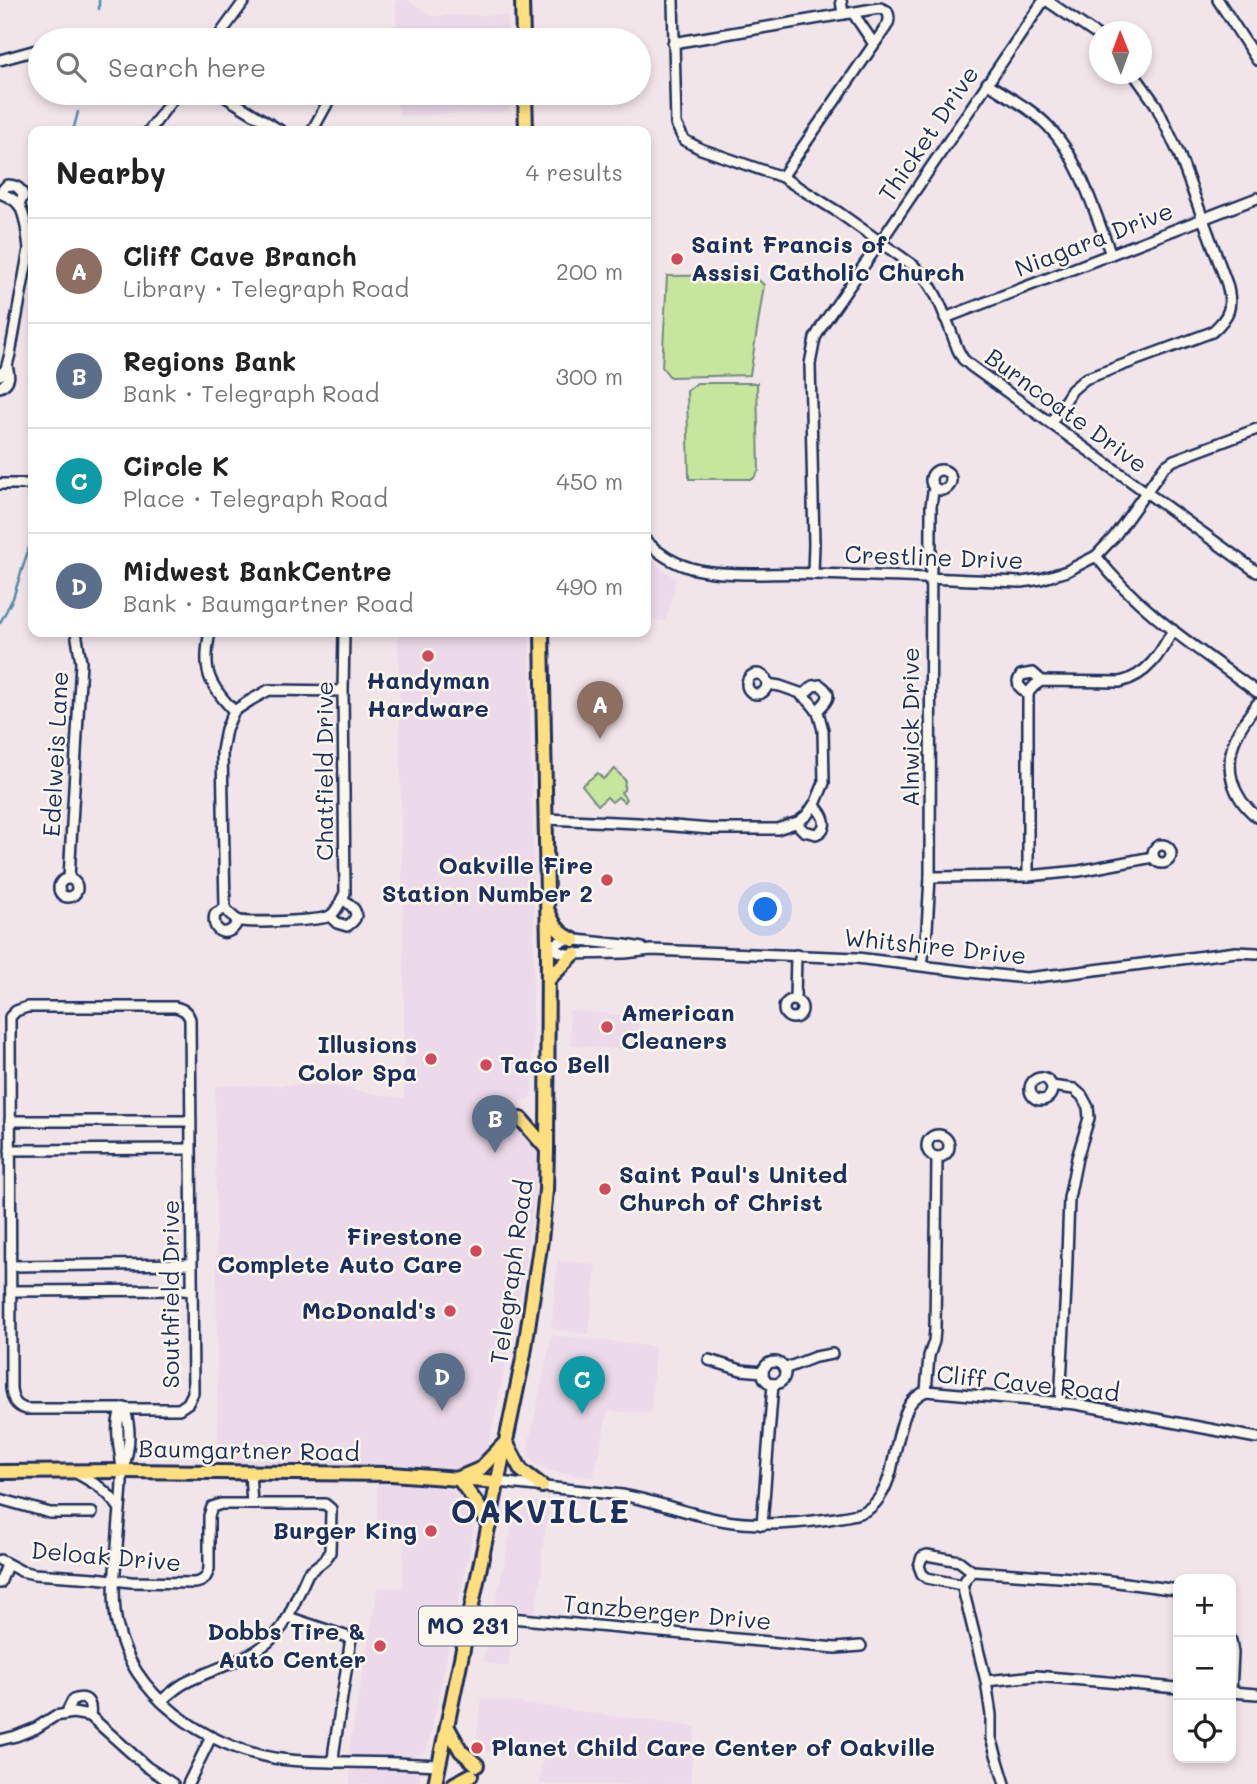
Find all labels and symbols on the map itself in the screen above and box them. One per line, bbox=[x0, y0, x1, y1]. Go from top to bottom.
north arrow bbox=[1089, 21, 1152, 84]
street label: Thicket Drive bbox=[871, 59, 985, 207]
street label: Niagara Drive bbox=[1010, 194, 1177, 283]
place label: Saint Francis of Assisi Catholic Church bbox=[691, 228, 964, 287]
marker: Saint Francis of Assisi Catholic Church bbox=[669, 251, 685, 267]
street label: Burncoate Drive bbox=[980, 340, 1154, 479]
street label: Crestline Drive bbox=[844, 538, 1024, 575]
street label: Alnwick Drive bbox=[894, 647, 925, 807]
marker: Handyman Hardware bbox=[420, 648, 436, 664]
place label: Handyman Hardware bbox=[366, 664, 490, 723]
street label: Edelweis Lane bbox=[35, 670, 74, 837]
street label: Chatfield Drive bbox=[308, 681, 339, 861]
pin: A bbox=[577, 681, 623, 739]
place label: Oakville Fire Station Number 2 bbox=[382, 849, 593, 908]
marker: Oakville Fire Station Number 2 bbox=[599, 872, 615, 888]
your location bbox=[748, 892, 782, 926]
street label: Whitshire Drive bbox=[842, 921, 1028, 970]
place label: American Cleaners bbox=[621, 996, 735, 1055]
marker: American Cleaners bbox=[599, 1019, 615, 1035]
place label: Illusions Color Spa bbox=[298, 1028, 417, 1087]
place label: Taco Bell bbox=[500, 1048, 610, 1079]
marker: Illusions Color Spa bbox=[423, 1051, 439, 1067]
marker: Taco Bell bbox=[478, 1057, 494, 1073]
pin: B bbox=[472, 1095, 518, 1153]
place label: Saint Paul's United Church of Christ bbox=[619, 1158, 847, 1217]
street label: Telegraph Road bbox=[482, 1178, 539, 1366]
marker: Saint Paul's United Church of Christ bbox=[597, 1181, 613, 1197]
street label: Southfield Drive bbox=[154, 1200, 185, 1388]
place label: Firestone Complete Auto Care bbox=[217, 1220, 462, 1279]
marker: Firestone Complete Auto Care bbox=[468, 1243, 484, 1259]
place label: McDonald's bbox=[302, 1294, 436, 1325]
marker: McDonald's bbox=[442, 1303, 458, 1319]
pin: D bbox=[419, 1353, 465, 1411]
pin: C bbox=[559, 1356, 605, 1414]
street label: Cliff Cave Road bbox=[935, 1357, 1121, 1408]
street label: Baumgartner Road bbox=[138, 1432, 360, 1467]
district label: OAKVILLE bbox=[451, 1489, 631, 1531]
place label: Burger King bbox=[273, 1514, 417, 1545]
marker: Burger King bbox=[423, 1523, 439, 1539]
street label: Deloak Drive bbox=[30, 1534, 182, 1578]
street label: Tanzberger Drive bbox=[562, 1587, 773, 1636]
road number: MO 231 bbox=[419, 1606, 517, 1646]
place label: Dobbs Tire & Auto Center bbox=[207, 1615, 366, 1674]
marker: Dobbs Tire & Auto Center bbox=[372, 1638, 388, 1654]
place label: Planet Child Care Center of Oakville bbox=[491, 1731, 935, 1762]
marker: Planet Child Care Center of Oakville bbox=[469, 1740, 485, 1756]

